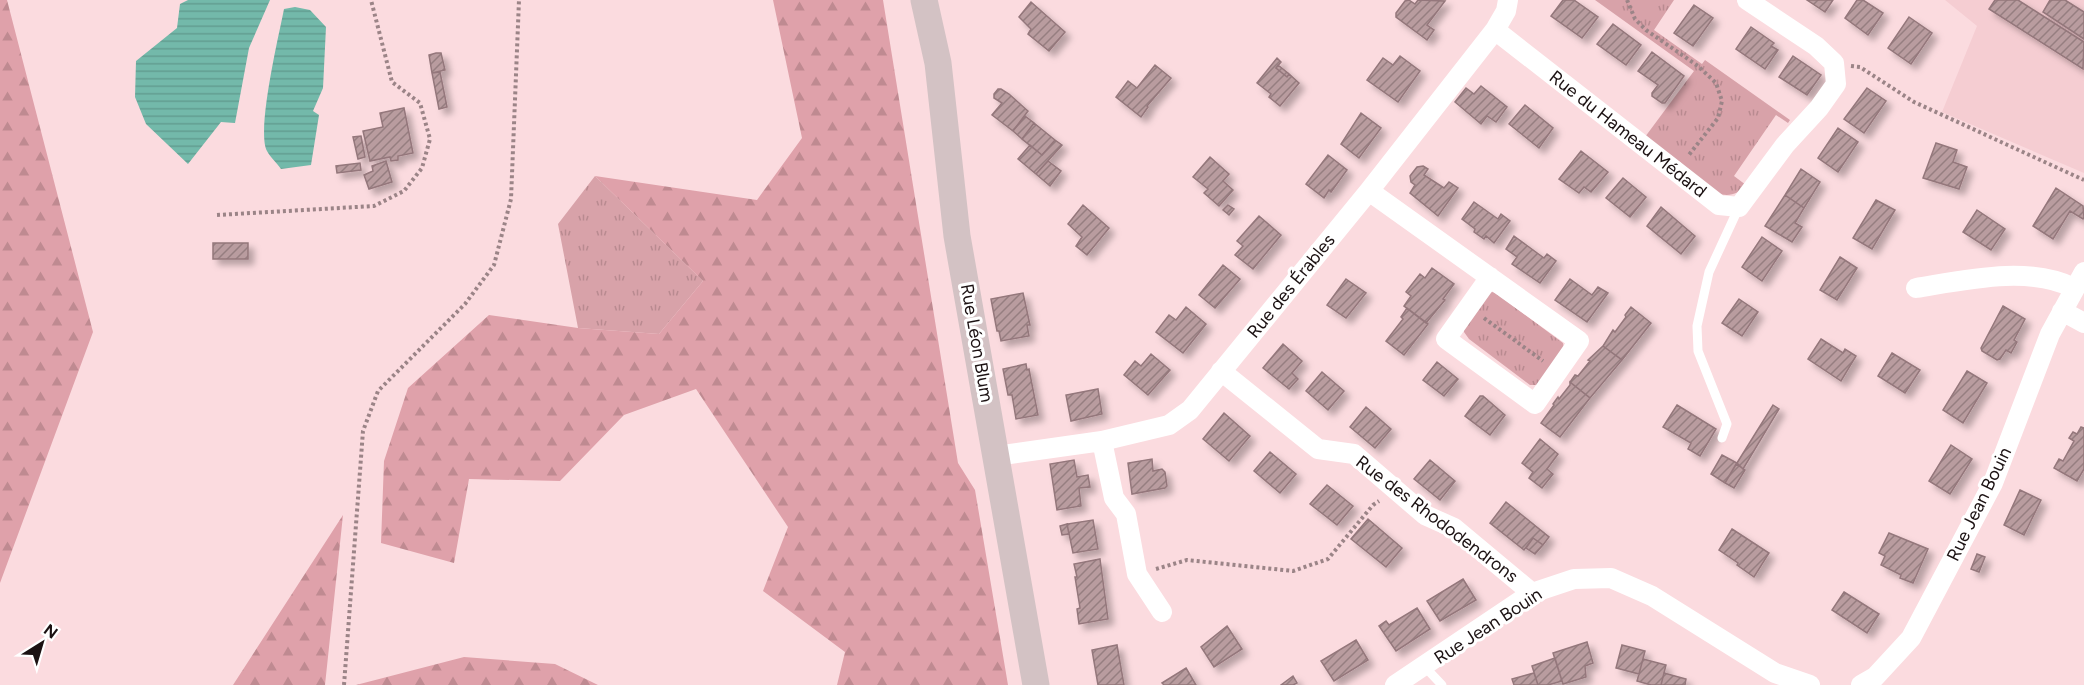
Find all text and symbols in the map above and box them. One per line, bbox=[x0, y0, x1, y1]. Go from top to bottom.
street label: Rue du Hameau Médard bbox=[1545, 66, 1711, 202]
street label: Rue des Érables bbox=[1242, 230, 1340, 342]
street label: Rue Léon Blum bbox=[956, 282, 998, 404]
street label: Rue Jean Bouin bbox=[1942, 443, 2016, 565]
street label: Rue des Rhododendrons bbox=[1352, 451, 1522, 587]
street label: Rue Jean Bouin bbox=[1430, 583, 1546, 669]
north arrow bbox=[12, 613, 72, 673]
text: N bbox=[40, 620, 61, 643]

